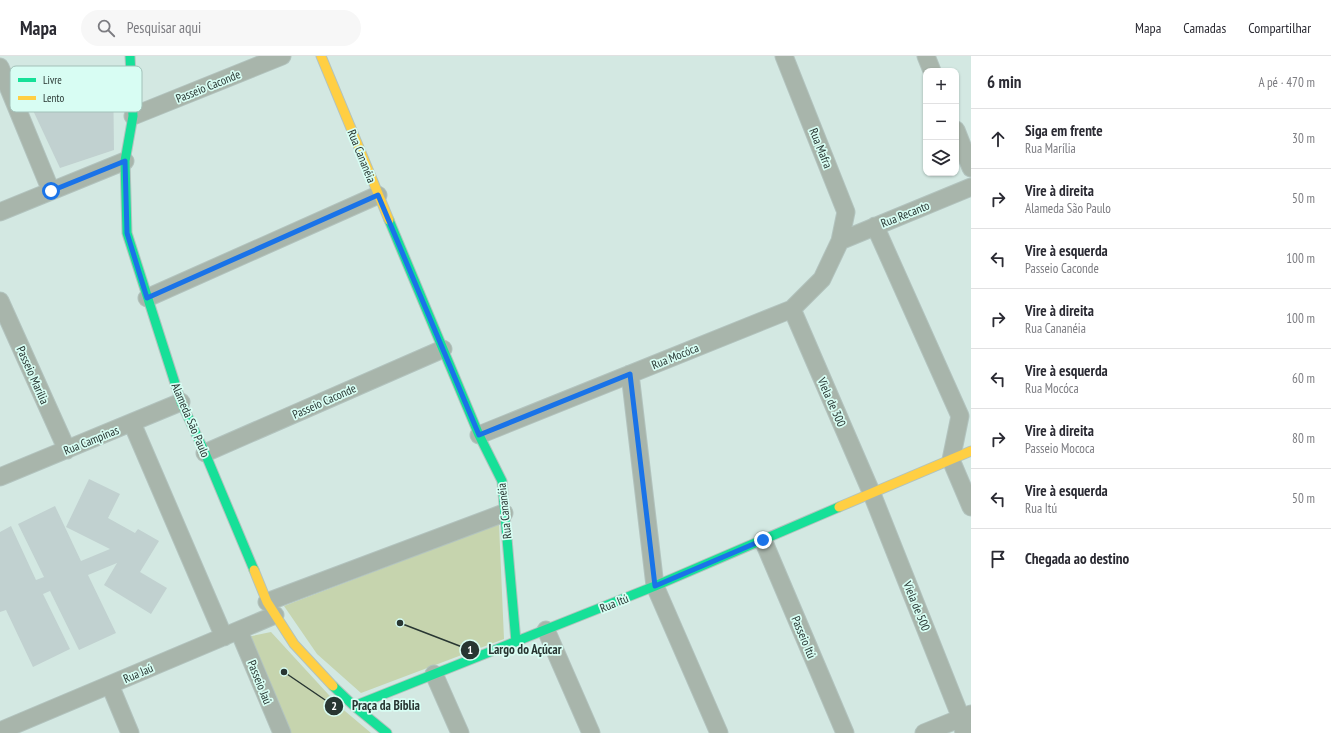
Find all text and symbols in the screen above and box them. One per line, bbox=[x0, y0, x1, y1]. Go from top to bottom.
search box bbox=[81, 10, 361, 46]
text: Mapa bbox=[20, 16, 57, 40]
icon: search bbox=[95, 17, 117, 39]
text: Pesquisar aqui bbox=[127, 18, 201, 37]
text: Mapa bbox=[1135, 19, 1161, 37]
text: Camadas bbox=[1183, 19, 1226, 37]
text: Compartilhar bbox=[1248, 19, 1311, 37]
legend bbox=[10, 66, 142, 112]
street label: Passeio Caconde bbox=[174, 66, 242, 106]
map controls bbox=[923, 68, 959, 176]
button: + bbox=[923, 68, 959, 104]
text: 6 min bbox=[987, 71, 1021, 93]
text: Livre bbox=[43, 73, 62, 87]
text: A pé · 470 m bbox=[1258, 74, 1315, 91]
text: Lento bbox=[43, 91, 64, 105]
button: − bbox=[923, 104, 959, 140]
text: Siga em frente bbox=[1025, 121, 1103, 140]
street label: Rua Mafra bbox=[806, 126, 836, 170]
street label: Rua Cananéia bbox=[345, 127, 380, 185]
icon: ahead bbox=[987, 128, 1009, 150]
text: 30 m bbox=[1292, 130, 1315, 147]
button: layers bbox=[923, 140, 959, 176]
text: Rua Marília bbox=[1025, 140, 1076, 157]
text: Vire à direita bbox=[1025, 181, 1094, 200]
route start bbox=[42, 182, 60, 200]
icon: right bbox=[987, 188, 1009, 210]
text: 50 m bbox=[1292, 190, 1315, 207]
street label: Rua Recanto bbox=[878, 197, 932, 231]
text: Alameda São Paulo bbox=[1025, 200, 1111, 217]
text: Vire à esquerda bbox=[1025, 241, 1108, 260]
icon: left bbox=[987, 248, 1009, 270]
text: 100 m bbox=[1286, 250, 1315, 267]
text: Passeio Caconde bbox=[1025, 260, 1099, 277]
text: Vire à direita bbox=[1025, 301, 1094, 320]
icon: right bbox=[987, 308, 1009, 330]
text: 100 m bbox=[1286, 310, 1315, 327]
text: Rua Cananéia bbox=[1025, 320, 1086, 337]
street label: Rua Mocóca bbox=[649, 340, 701, 372]
street label: Passeio Marília bbox=[14, 344, 53, 406]
text: Vire à esquerda bbox=[1025, 361, 1108, 380]
icon: left bbox=[987, 368, 1009, 390]
text: 60 m bbox=[1292, 370, 1315, 387]
street label: Viela de 300 bbox=[814, 374, 849, 429]
street label: Passeio Caconde bbox=[290, 380, 358, 422]
text: Rua Mocóca bbox=[1025, 380, 1079, 397]
street label: Alameda São Paulo bbox=[169, 381, 213, 459]
text: Vire à direita bbox=[1025, 421, 1094, 440]
street label: Rua Campinas bbox=[61, 422, 121, 458]
icon: right bbox=[987, 428, 1009, 450]
text: 80 m bbox=[1292, 430, 1315, 447]
text: Passeio Mococa bbox=[1025, 440, 1095, 457]
text: Vire à esquerda bbox=[1025, 481, 1108, 500]
street label: Rua Cananéia bbox=[494, 482, 514, 540]
icon: left bbox=[987, 488, 1009, 510]
text: 50 m bbox=[1292, 490, 1315, 507]
text: Rua Itú bbox=[1025, 500, 1057, 517]
route end bbox=[754, 531, 772, 549]
icon: arrive bbox=[987, 548, 1009, 570]
text: Chegada ao destino bbox=[1025, 549, 1129, 568]
street label: Viela de 500 bbox=[900, 578, 934, 633]
street label: Rua Itú bbox=[597, 590, 631, 616]
street label: Passeio Itú bbox=[788, 614, 820, 660]
callout: Largo do Açúcar bbox=[460, 637, 569, 662]
text: Largo do Açúcar bbox=[488, 641, 562, 658]
text: 1 bbox=[467, 642, 473, 657]
street label: Passeio Jaú bbox=[244, 658, 276, 706]
street label: Rua Jaú bbox=[121, 660, 155, 686]
callout: Praça da Bíblia bbox=[324, 693, 428, 718]
text: Praça da Bíblia bbox=[352, 697, 420, 714]
text: 2 bbox=[331, 698, 337, 713]

